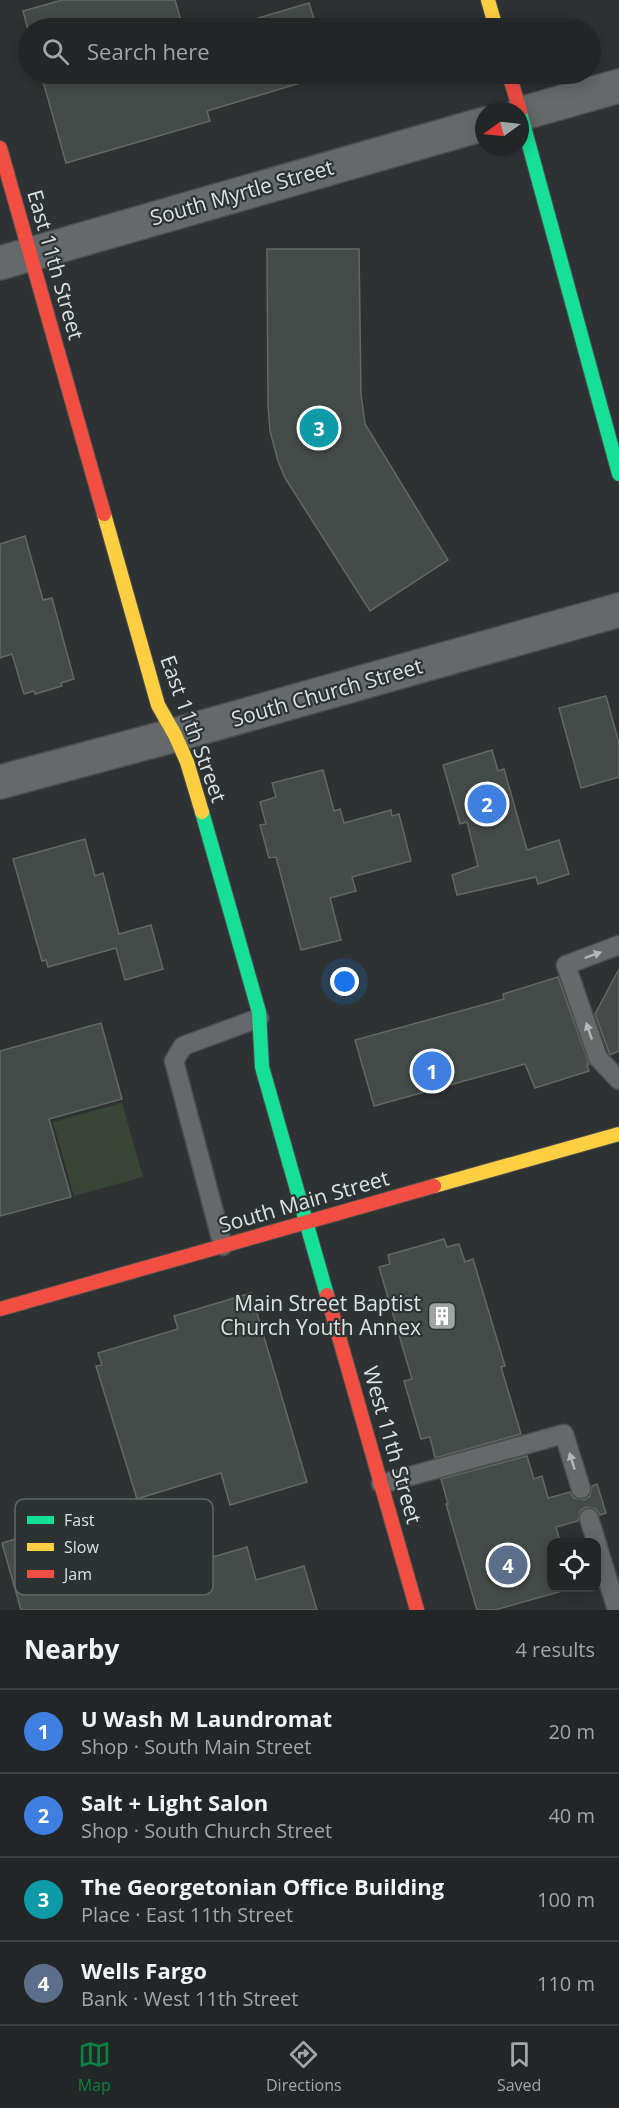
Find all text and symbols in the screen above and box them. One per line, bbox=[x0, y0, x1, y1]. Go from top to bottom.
search box bbox=[18, 18, 601, 84]
icon: search bbox=[39, 35, 72, 68]
text: Search here bbox=[87, 36, 210, 66]
north arrow bbox=[475, 102, 529, 156]
street label: South Myrtle Street bbox=[147, 152, 337, 232]
street label: East 11th Street bbox=[21, 186, 91, 343]
pin: 3 bbox=[300, 406, 338, 450]
street label: East 11th Street bbox=[154, 651, 234, 806]
street label: South Church Street bbox=[228, 651, 425, 733]
pin: 2 bbox=[468, 782, 506, 826]
one-way arrow bbox=[584, 950, 602, 960]
your location bbox=[330, 967, 359, 996]
one-way arrow bbox=[584, 1022, 594, 1040]
pin: 1 bbox=[412, 1048, 452, 1094]
street label: South Main Street bbox=[215, 1163, 392, 1239]
place label: Main Street Baptist Church Youth Annex bbox=[220, 1289, 421, 1341]
building icon: Main Street Baptist Church Youth Annex bbox=[426, 1300, 458, 1332]
street label: West 11th Street bbox=[357, 1363, 429, 1527]
one-way arrow bbox=[567, 1452, 576, 1470]
legend bbox=[15, 1499, 213, 1595]
text: Fast bbox=[64, 1509, 95, 1531]
text: Slow bbox=[64, 1536, 99, 1558]
map controls bbox=[547, 1538, 601, 1592]
button: locate bbox=[547, 1538, 601, 1592]
pin: 4 bbox=[488, 1542, 528, 1588]
text: Jam bbox=[62, 1563, 92, 1585]
text: Nearby bbox=[24, 1631, 119, 1667]
text: 4 results bbox=[515, 1636, 595, 1663]
text: U Wash M Laundromat bbox=[81, 1703, 332, 1733]
text: 1 bbox=[38, 1718, 49, 1745]
text: 20 m bbox=[548, 1718, 595, 1745]
text: Shop · South Main Street bbox=[81, 1733, 311, 1760]
text: Salt + Light Salon bbox=[81, 1787, 268, 1817]
text: 2 bbox=[38, 1802, 49, 1829]
text: 40 m bbox=[548, 1802, 595, 1829]
text: Shop · South Church Street bbox=[81, 1817, 332, 1844]
text: The Georgetonian Office Building bbox=[81, 1871, 444, 1901]
text: 3 bbox=[38, 1886, 49, 1913]
text: 100 m bbox=[537, 1886, 595, 1913]
text: Place · East 11th Street bbox=[81, 1901, 293, 1928]
text: Wells Fargo bbox=[81, 1955, 207, 1985]
text: 4 bbox=[38, 1970, 49, 1997]
text: 110 m bbox=[537, 1970, 595, 1997]
text: Bank · West 11th Street bbox=[81, 1985, 298, 2012]
tab: Map bbox=[78, 2038, 111, 2096]
tab: Directions bbox=[266, 2038, 342, 2096]
tab: Saved bbox=[497, 2038, 541, 2096]

